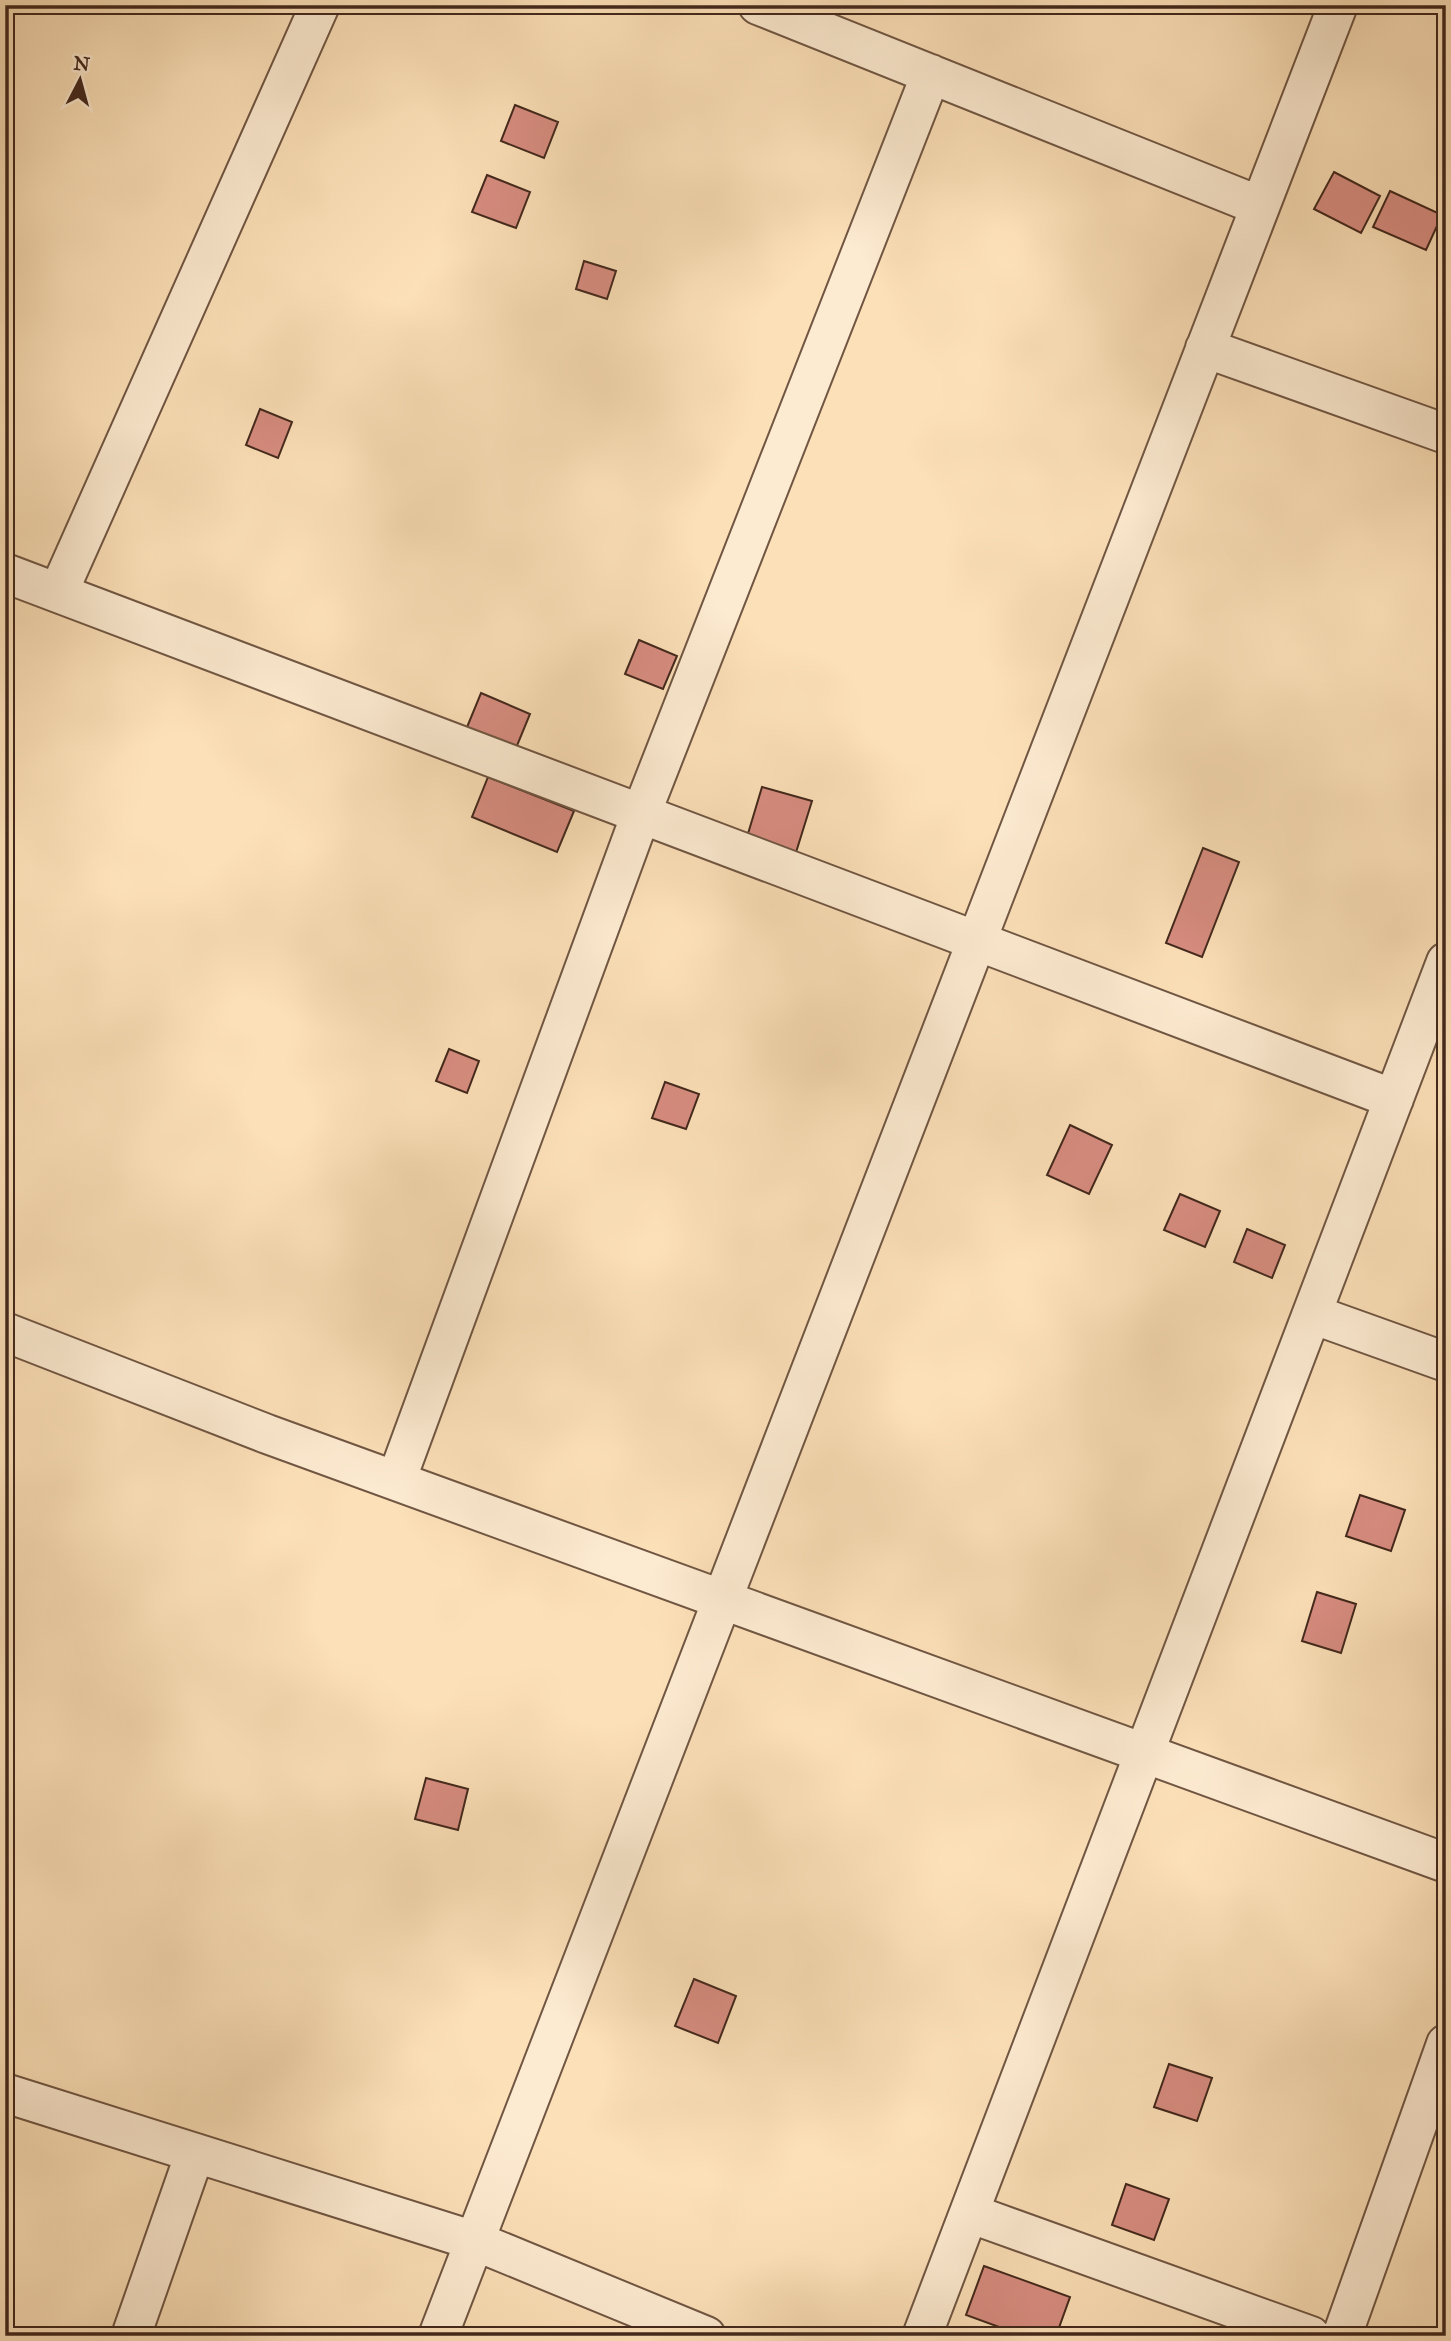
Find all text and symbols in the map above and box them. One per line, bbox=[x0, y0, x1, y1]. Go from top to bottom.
north arrow bbox=[46, 46, 116, 116]
text: N bbox=[73, 51, 91, 76]

